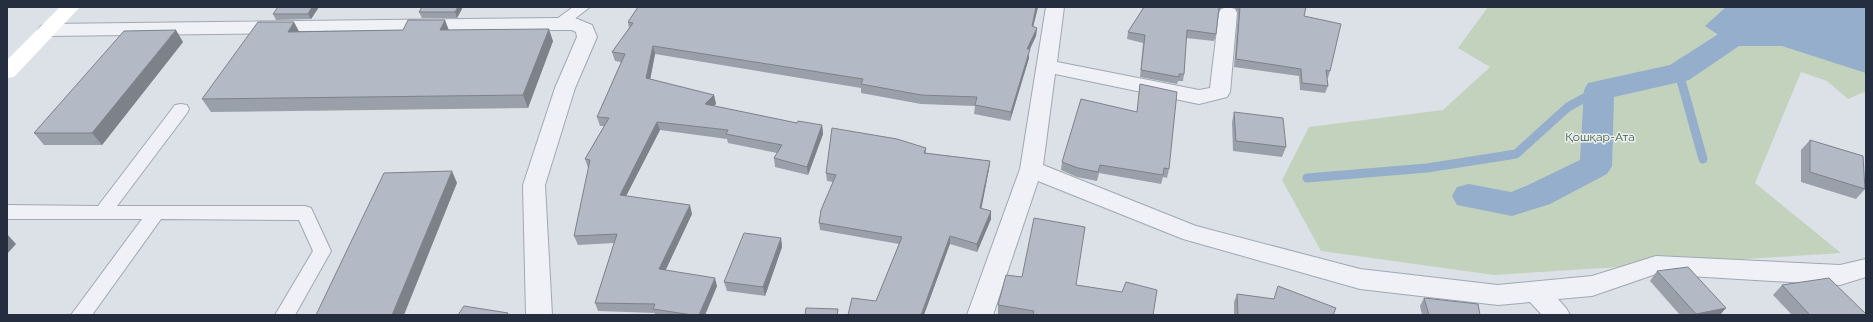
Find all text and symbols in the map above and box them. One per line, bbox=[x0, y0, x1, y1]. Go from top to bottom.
park label: Қошқар-Ата bbox=[1565, 130, 1635, 144]

